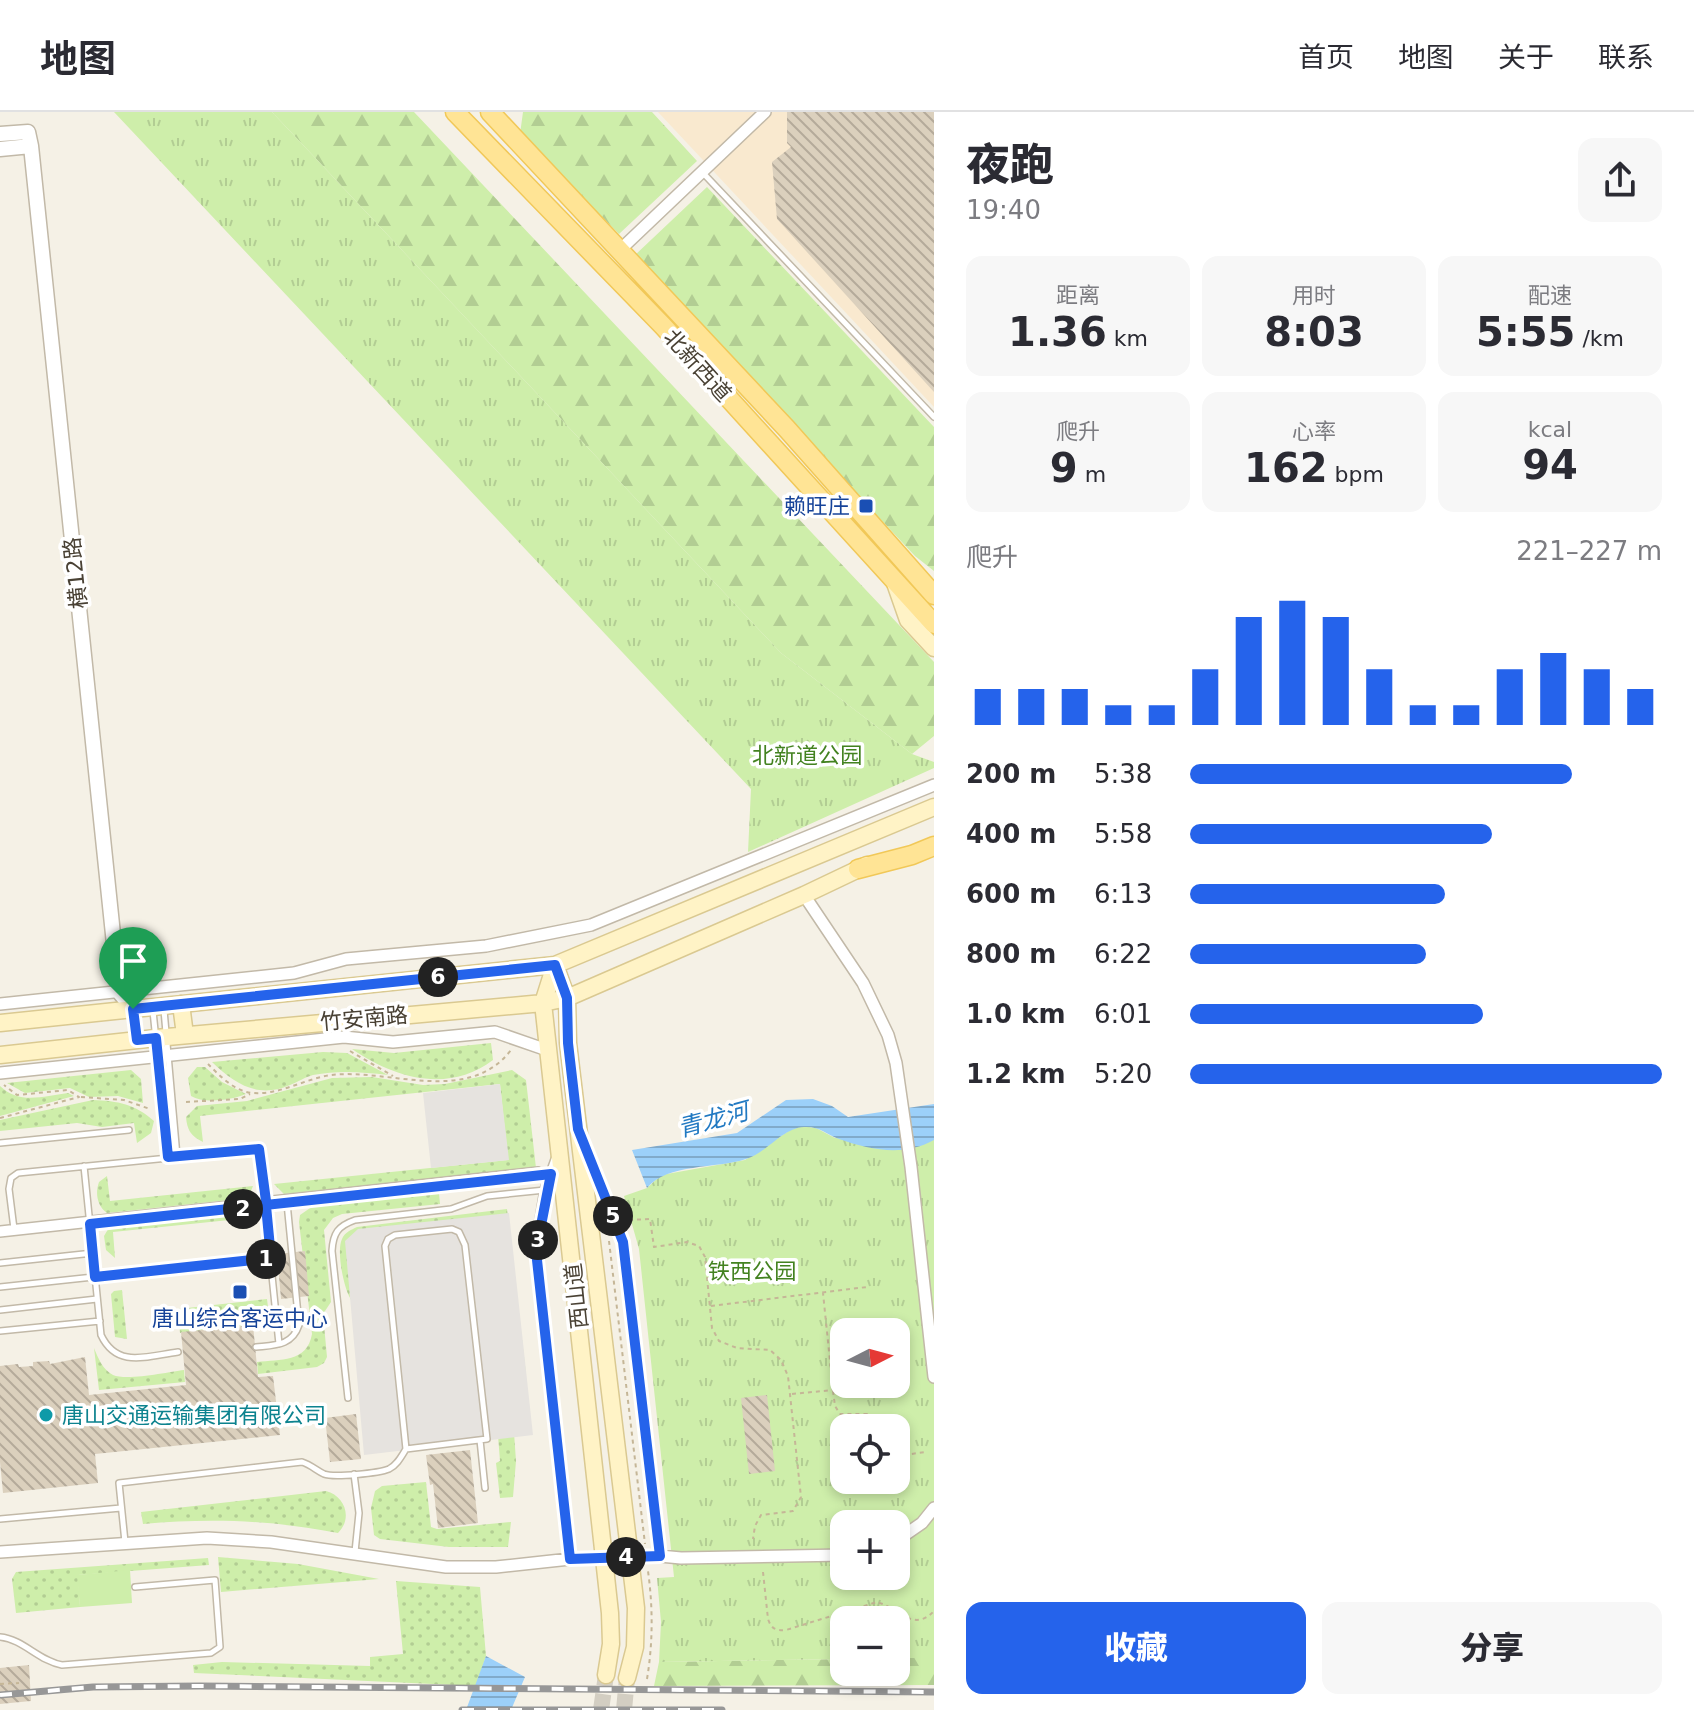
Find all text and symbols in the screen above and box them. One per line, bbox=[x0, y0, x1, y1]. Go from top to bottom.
text: 地图 bbox=[40, 37, 116, 81]
text: 首页 bbox=[1298, 41, 1354, 74]
text: 地图 bbox=[1398, 41, 1454, 74]
text: 关于 bbox=[1498, 41, 1554, 74]
text: 联系 bbox=[1598, 41, 1654, 74]
button: share bbox=[1578, 138, 1662, 222]
text: 夜跑 bbox=[966, 139, 1054, 190]
text: 19:40 bbox=[966, 195, 1041, 225]
text: 距离 bbox=[1056, 283, 1100, 308]
text: 用时 bbox=[1292, 283, 1336, 308]
text: 配速 bbox=[1528, 283, 1572, 308]
text: 1.36 bbox=[1008, 309, 1107, 355]
text: 8:03 bbox=[1264, 309, 1364, 355]
text: 5:55 bbox=[1476, 309, 1575, 355]
street label: 北新西道 bbox=[659, 324, 736, 406]
text: km bbox=[1107, 326, 1148, 351]
text: /km bbox=[1575, 326, 1624, 351]
text: kcal bbox=[1528, 417, 1572, 442]
text: 爬升 bbox=[1056, 419, 1100, 444]
text: 心率 bbox=[1292, 419, 1336, 444]
text: 94 bbox=[1522, 442, 1578, 488]
text: 9 bbox=[1050, 445, 1078, 491]
text: 162 bbox=[1244, 445, 1328, 491]
text: m bbox=[1078, 462, 1106, 487]
text: bpm bbox=[1328, 462, 1384, 487]
place label: 赖旺庄 bbox=[784, 494, 850, 519]
marker: 赖旺庄 bbox=[857, 497, 875, 515]
street label: 横12路 bbox=[59, 536, 92, 610]
text: 221–227 m bbox=[1516, 536, 1662, 566]
text: 爬升 bbox=[966, 542, 1018, 572]
park label: 北新道公园 bbox=[752, 743, 862, 768]
text: 200 m bbox=[966, 759, 1056, 789]
text: 5:38 bbox=[1094, 759, 1152, 789]
text: 400 m bbox=[966, 819, 1056, 849]
text: 5:58 bbox=[1094, 819, 1152, 849]
text: 600 m bbox=[966, 879, 1056, 909]
text: 6:13 bbox=[1094, 879, 1152, 909]
pin bbox=[99, 927, 167, 1009]
icon: arrive bbox=[111, 939, 155, 983]
text: 800 m bbox=[966, 939, 1056, 969]
text: 6:22 bbox=[1094, 939, 1152, 969]
pin: 6 bbox=[418, 957, 458, 997]
text: 6 bbox=[430, 964, 446, 989]
text: 1.0 km bbox=[966, 999, 1066, 1029]
text: 6:01 bbox=[1094, 999, 1152, 1029]
street label: 竹安南路 bbox=[319, 1002, 409, 1035]
text: 1.2 km bbox=[966, 1059, 1066, 1089]
text: 5:20 bbox=[1094, 1059, 1152, 1089]
water label: 青龙河 bbox=[675, 1096, 755, 1143]
pin: 2 bbox=[223, 1189, 263, 1229]
text: 2 bbox=[235, 1196, 251, 1221]
pin: 5 bbox=[593, 1196, 633, 1236]
text: 5 bbox=[605, 1203, 621, 1228]
pin: 3 bbox=[518, 1220, 558, 1260]
text: 3 bbox=[530, 1227, 546, 1252]
pin: 1 bbox=[246, 1239, 286, 1279]
text: 1 bbox=[258, 1246, 274, 1271]
park label: 铁西公园 bbox=[708, 1259, 796, 1284]
street label: 西山道 bbox=[561, 1262, 592, 1330]
marker: 唐山综合客运中心 bbox=[231, 1283, 249, 1301]
place label: 唐山综合客运中心 bbox=[152, 1306, 328, 1331]
north arrow bbox=[830, 1318, 910, 1398]
map controls bbox=[830, 1318, 910, 1686]
place label: 唐山交通运输集团有限公司 bbox=[62, 1403, 326, 1428]
marker: 唐山交通运输集团有限公司 bbox=[37, 1406, 55, 1424]
button: locate bbox=[830, 1414, 910, 1494]
button: + bbox=[830, 1510, 910, 1590]
pin: 4 bbox=[606, 1537, 646, 1577]
text: 4 bbox=[618, 1544, 634, 1569]
button: 收藏 bbox=[966, 1602, 1306, 1694]
button: 分享 bbox=[1322, 1602, 1662, 1694]
button: − bbox=[830, 1606, 910, 1686]

